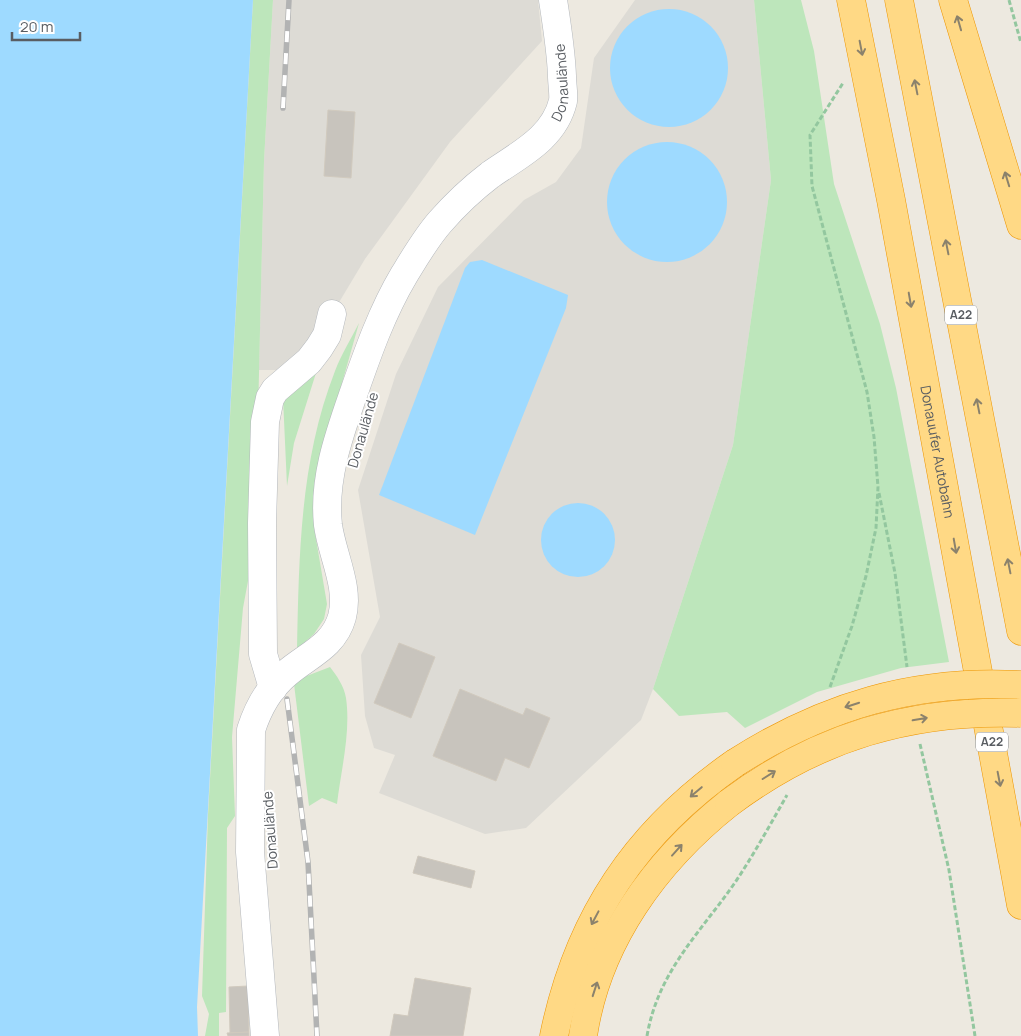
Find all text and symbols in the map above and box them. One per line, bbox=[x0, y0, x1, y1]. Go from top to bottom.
scale bar bbox=[12, 10, 80, 42]
text: 20 m bbox=[20, 16, 53, 37]
one-way arrow bbox=[954, 16, 963, 32]
one-way arrow bbox=[857, 39, 866, 55]
street label: Donaulände bbox=[546, 43, 572, 124]
one-way arrow bbox=[911, 80, 920, 96]
one-way arrow bbox=[1001, 171, 1011, 187]
one-way arrow bbox=[942, 239, 951, 255]
one-way arrow bbox=[905, 292, 915, 308]
road number: A22 bbox=[945, 306, 977, 324]
street label: Donauufer Autobahn bbox=[916, 384, 959, 520]
street label: Donaulände bbox=[343, 390, 382, 470]
one-way arrow bbox=[973, 399, 983, 415]
one-way arrow bbox=[950, 537, 960, 553]
one-way arrow bbox=[1004, 558, 1014, 574]
one-way arrow bbox=[845, 701, 860, 710]
one-way arrow bbox=[912, 713, 928, 723]
road number: A22 bbox=[976, 732, 1008, 752]
one-way arrow bbox=[761, 770, 775, 780]
one-way arrow bbox=[995, 771, 1004, 787]
one-way arrow bbox=[690, 786, 703, 797]
street label: Donaulände bbox=[257, 791, 282, 870]
one-way arrow bbox=[671, 843, 682, 856]
one-way arrow bbox=[590, 910, 600, 925]
one-way arrow bbox=[591, 981, 601, 997]

